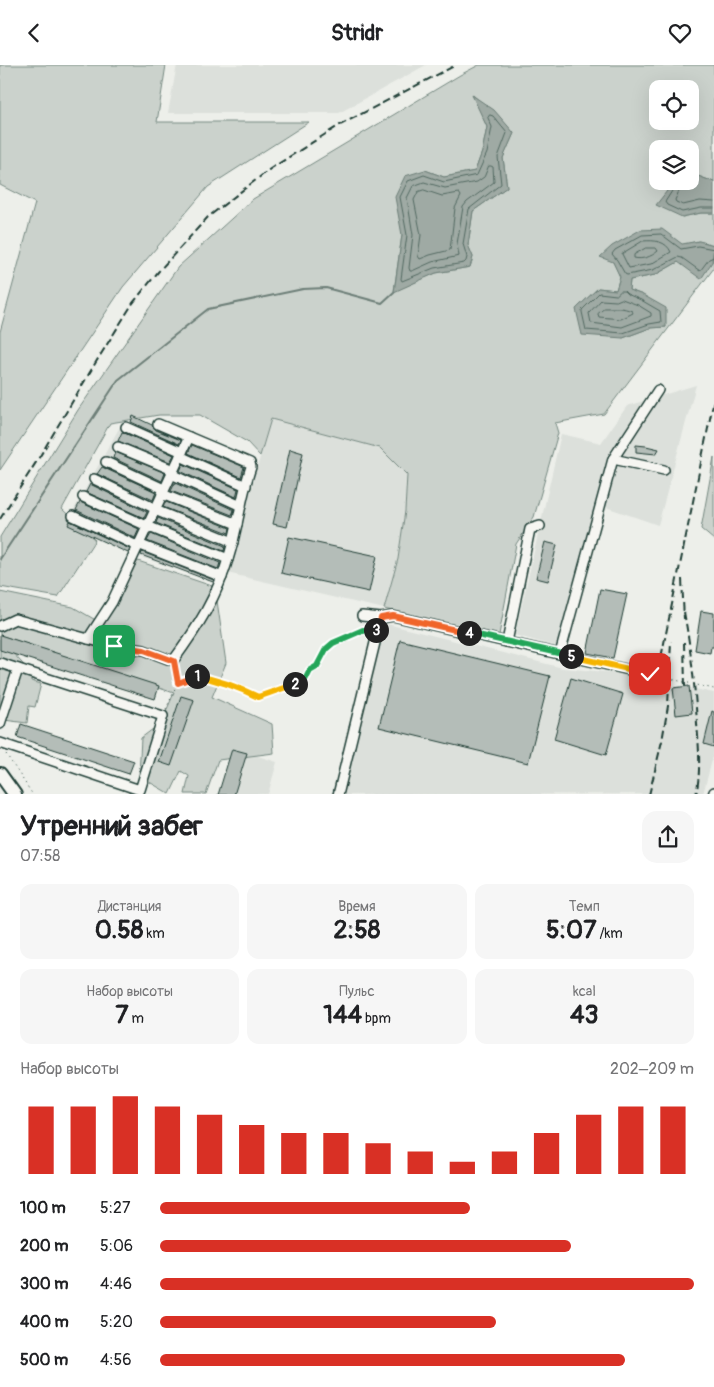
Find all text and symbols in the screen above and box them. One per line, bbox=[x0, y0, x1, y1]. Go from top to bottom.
icon: back bbox=[20, 19, 48, 47]
text: Stridr bbox=[331, 19, 383, 47]
icon: heart bbox=[666, 19, 694, 47]
map controls bbox=[649, 80, 699, 190]
button: locate bbox=[649, 80, 699, 130]
button: layers bbox=[649, 140, 699, 190]
pin: 3 bbox=[364, 617, 388, 643]
pin: 4 bbox=[456, 621, 482, 645]
text: 3 bbox=[373, 622, 380, 639]
pin bbox=[93, 625, 135, 667]
text: 4 bbox=[465, 625, 474, 642]
icon: arrive bbox=[100, 632, 128, 660]
pin: 5 bbox=[558, 643, 584, 669]
text: 5 bbox=[568, 648, 575, 665]
pin bbox=[629, 653, 671, 695]
icon: check bbox=[636, 660, 664, 688]
pin: 1 bbox=[184, 663, 210, 689]
text: 1 bbox=[195, 668, 200, 685]
pin: 2 bbox=[282, 671, 308, 697]
text: 2 bbox=[292, 676, 299, 693]
text: Утренний забег bbox=[20, 809, 203, 844]
button: share bbox=[642, 811, 694, 863]
text: 07:58 bbox=[20, 846, 60, 866]
text: Дистанция bbox=[98, 898, 161, 915]
text: Время bbox=[338, 898, 376, 915]
text: Темп bbox=[569, 898, 600, 915]
text: 0.58 bbox=[95, 915, 143, 946]
text: 2:58 bbox=[334, 915, 380, 946]
text: 5:07 bbox=[546, 915, 596, 946]
text: km bbox=[143, 925, 165, 942]
text: /km bbox=[596, 925, 623, 942]
text: Набор высоты bbox=[86, 983, 173, 1000]
text: Пульс bbox=[339, 983, 375, 1000]
text: kcal bbox=[573, 983, 596, 1000]
text: 7 bbox=[115, 1000, 129, 1031]
text: 144 bbox=[323, 1000, 362, 1031]
text: 43 bbox=[570, 1000, 599, 1031]
text: m bbox=[129, 1010, 144, 1027]
text: bpm bbox=[362, 1010, 391, 1027]
text: Набор высоты bbox=[20, 1059, 119, 1079]
text: 202–209 m bbox=[610, 1059, 694, 1079]
text: 100 m bbox=[20, 1198, 66, 1218]
text: 5:27 bbox=[100, 1198, 130, 1218]
text: 200 m bbox=[20, 1236, 68, 1256]
text: 5:06 bbox=[100, 1236, 133, 1256]
text: 300 m bbox=[20, 1274, 68, 1294]
text: 4:46 bbox=[100, 1274, 132, 1294]
text: 400 m bbox=[20, 1312, 69, 1332]
text: 5:20 bbox=[100, 1312, 133, 1332]
text: 500 m bbox=[20, 1350, 68, 1370]
text: 4:56 bbox=[100, 1350, 132, 1370]

